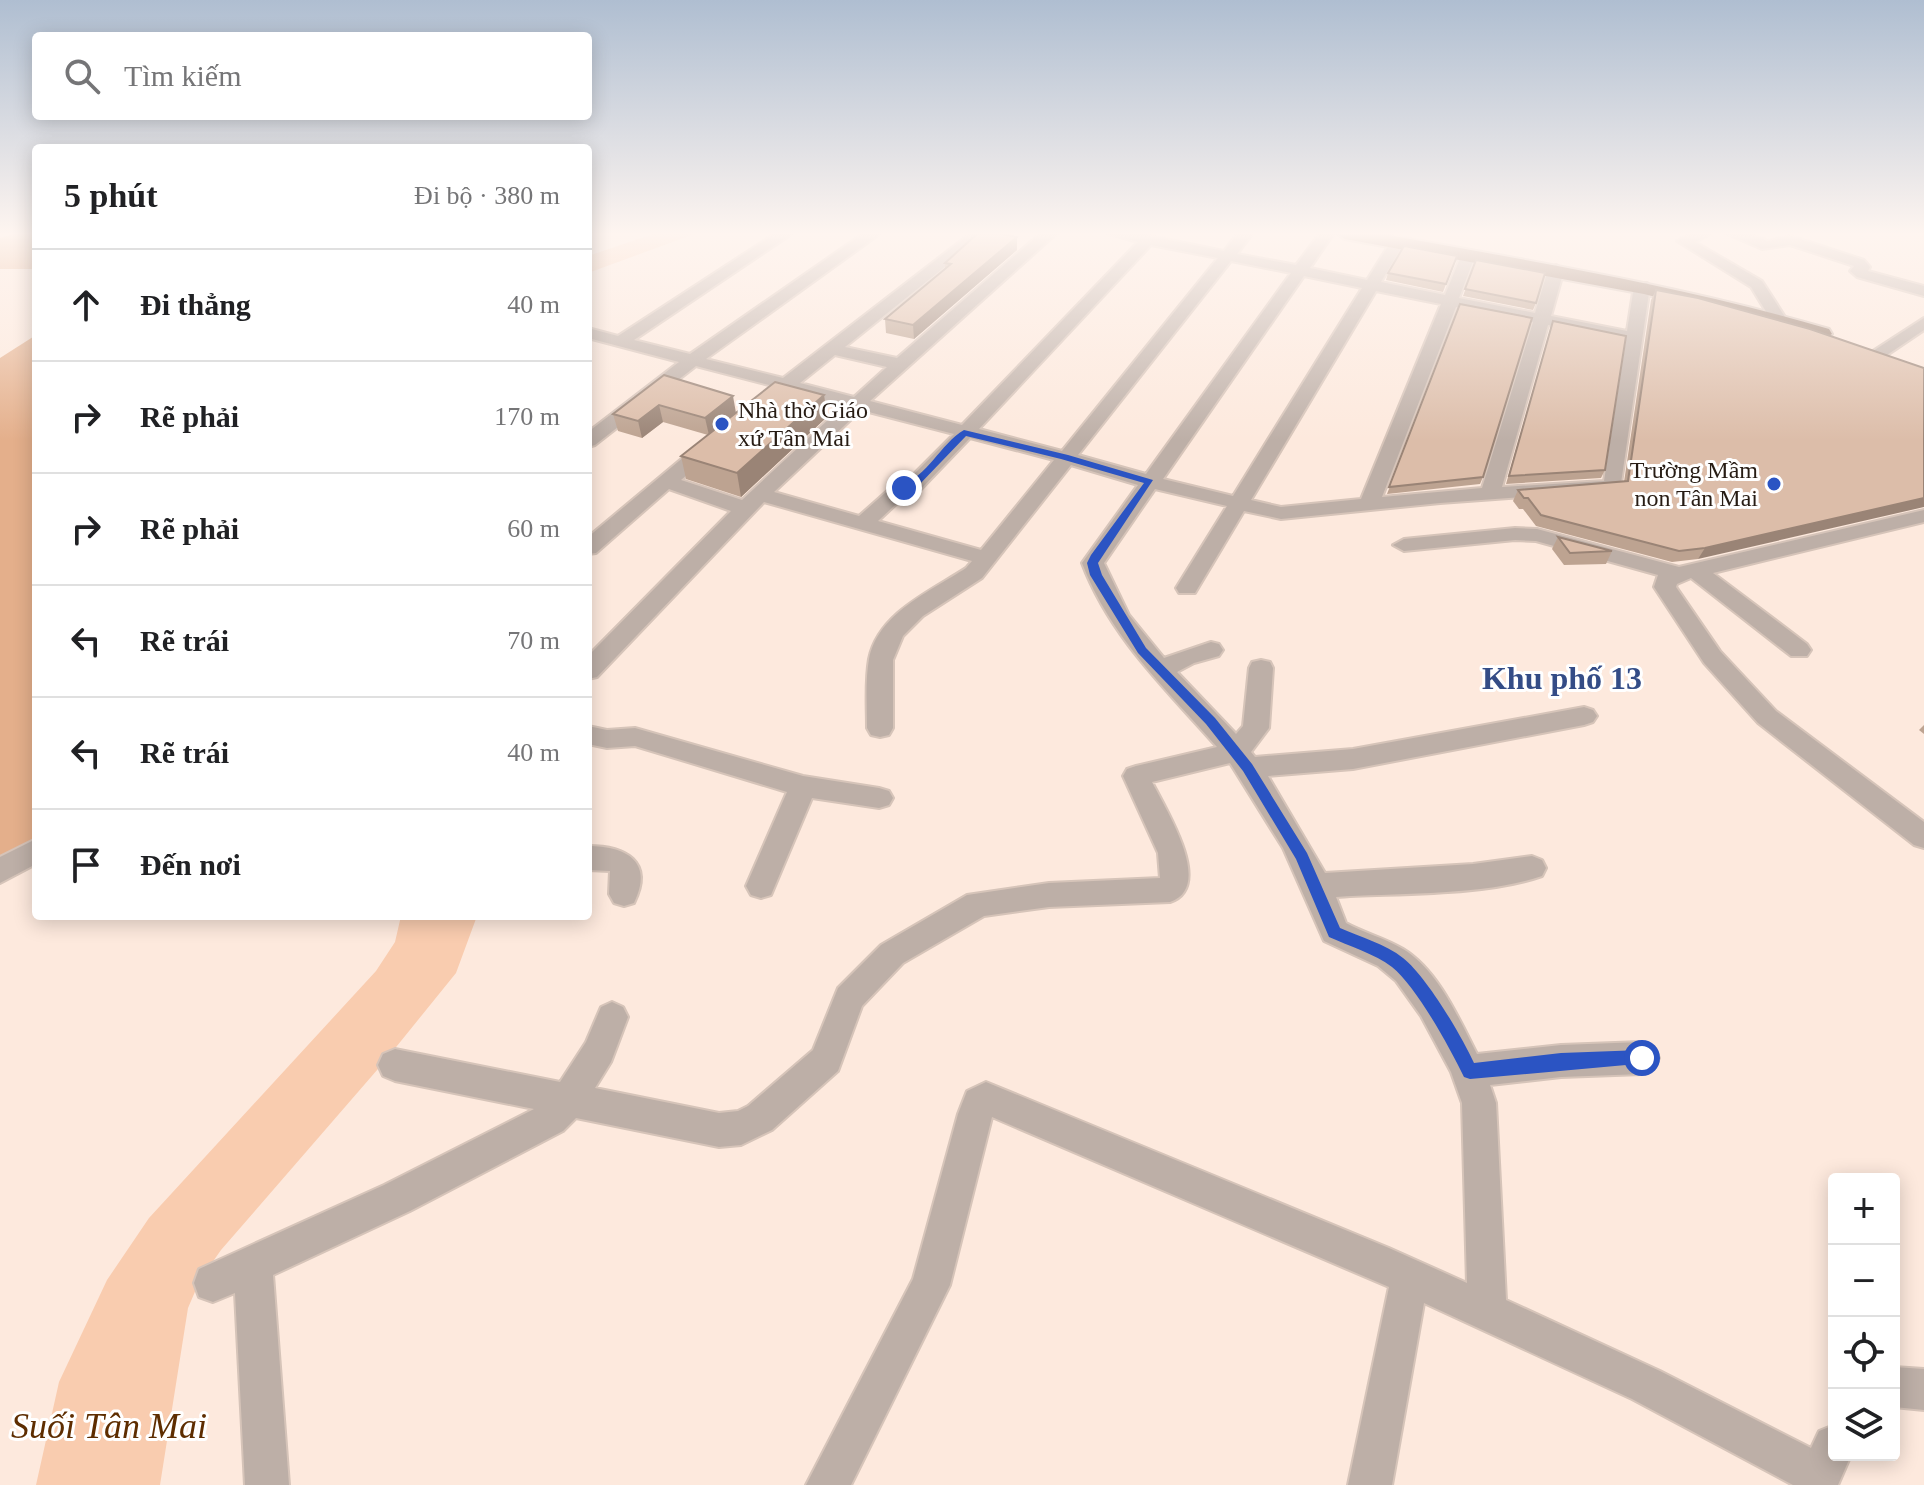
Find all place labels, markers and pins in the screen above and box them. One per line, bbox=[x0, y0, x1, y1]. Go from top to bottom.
place label: Nhà thờ Giáo xứ Tân Mai bbox=[738, 397, 868, 451]
marker: Nhà thờ Giáo xứ Tân Mai bbox=[713, 415, 731, 433]
place label: Trường Mầm non Tân Mai bbox=[1630, 457, 1758, 511]
marker: Trường Mầm non Tân Mai bbox=[1765, 475, 1783, 493]

